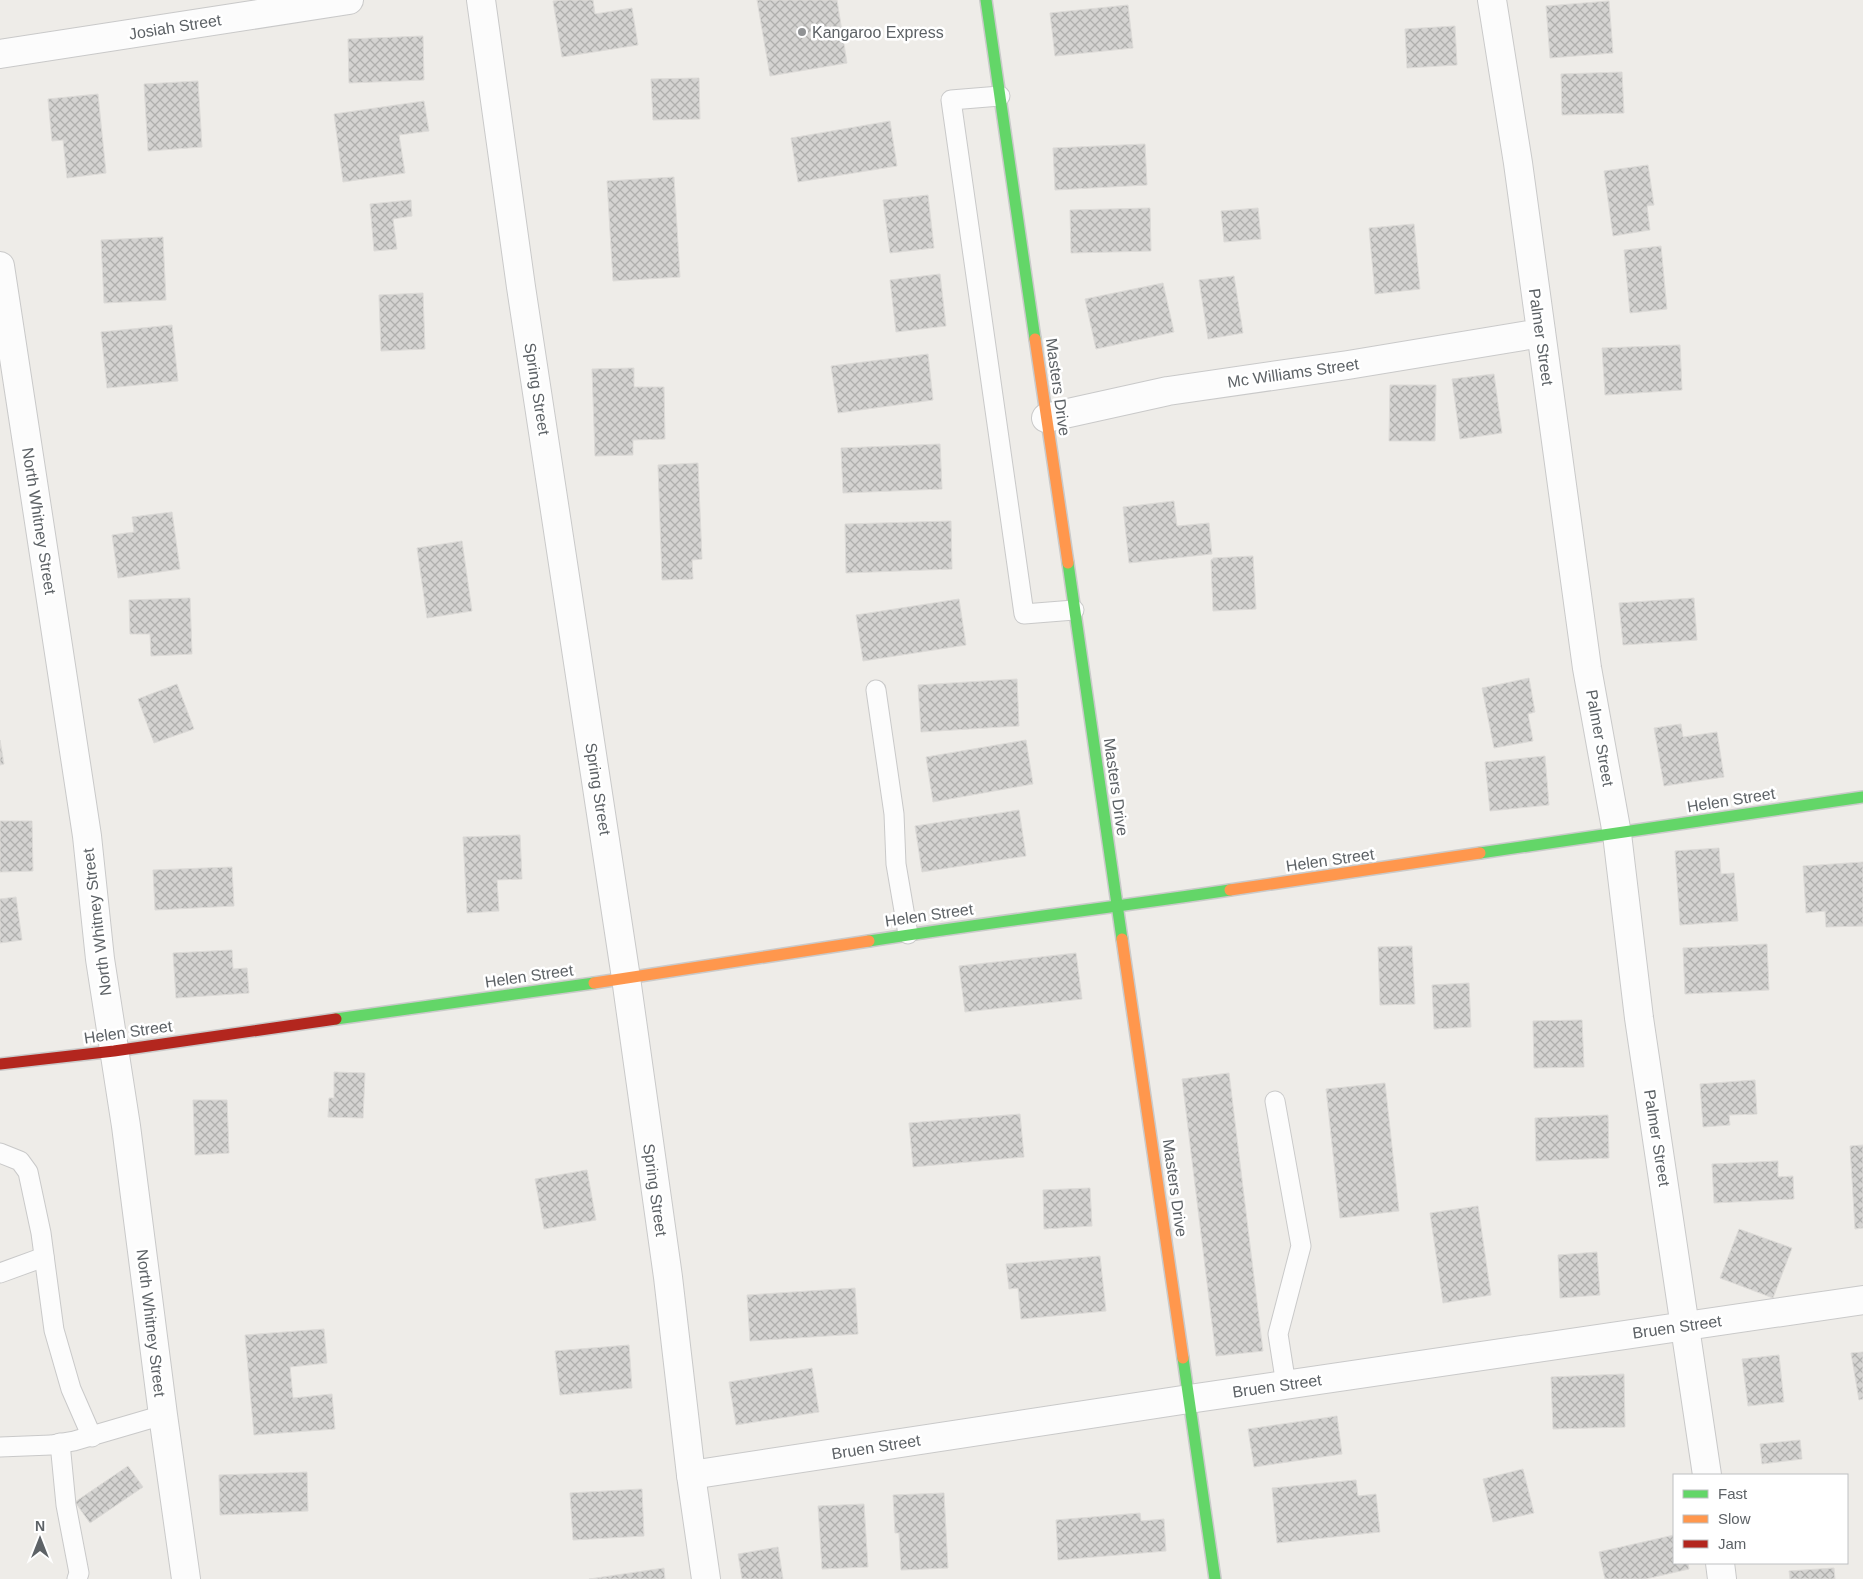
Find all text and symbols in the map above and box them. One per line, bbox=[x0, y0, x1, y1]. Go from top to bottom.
street label: Josiah Street bbox=[128, 11, 223, 43]
place label: Kangaroo Express bbox=[812, 24, 944, 41]
marker: Kangaroo Express bbox=[796, 26, 808, 38]
street label: Palmer Street bbox=[1526, 287, 1556, 387]
street label: Masters Drive bbox=[1043, 337, 1073, 437]
street label: Spring Street bbox=[521, 342, 553, 437]
street label: Mc Williams Street bbox=[1226, 355, 1360, 391]
street label: North Whitney Street bbox=[19, 446, 59, 596]
street label: Palmer Street bbox=[1583, 688, 1617, 788]
street label: Masters Drive bbox=[1101, 737, 1131, 837]
street label: Spring Street bbox=[582, 742, 614, 837]
street label: Helen Street bbox=[1686, 785, 1777, 815]
street label: Helen Street bbox=[1285, 845, 1376, 875]
street label: North Whitney Street bbox=[79, 847, 114, 997]
street label: Helen Street bbox=[884, 900, 975, 930]
street label: Helen Street bbox=[484, 961, 575, 991]
street label: Helen Street bbox=[83, 1017, 174, 1047]
street label: Palmer Street bbox=[1641, 1088, 1673, 1188]
street label: Masters Drive bbox=[1160, 1138, 1190, 1238]
street label: Spring Street bbox=[640, 1143, 670, 1238]
street label: North Whitney Street bbox=[134, 1248, 169, 1398]
street label: Bruen Street bbox=[1631, 1312, 1723, 1342]
street label: Bruen Street bbox=[1231, 1371, 1323, 1401]
street label: Bruen Street bbox=[830, 1431, 922, 1462]
legend bbox=[1673, 1474, 1848, 1564]
text: Fast bbox=[1718, 1485, 1748, 1502]
text: Slow bbox=[1718, 1510, 1751, 1527]
north arrow bbox=[15, 1514, 65, 1564]
text: N bbox=[35, 1518, 45, 1534]
text: Jam bbox=[1718, 1535, 1746, 1552]

